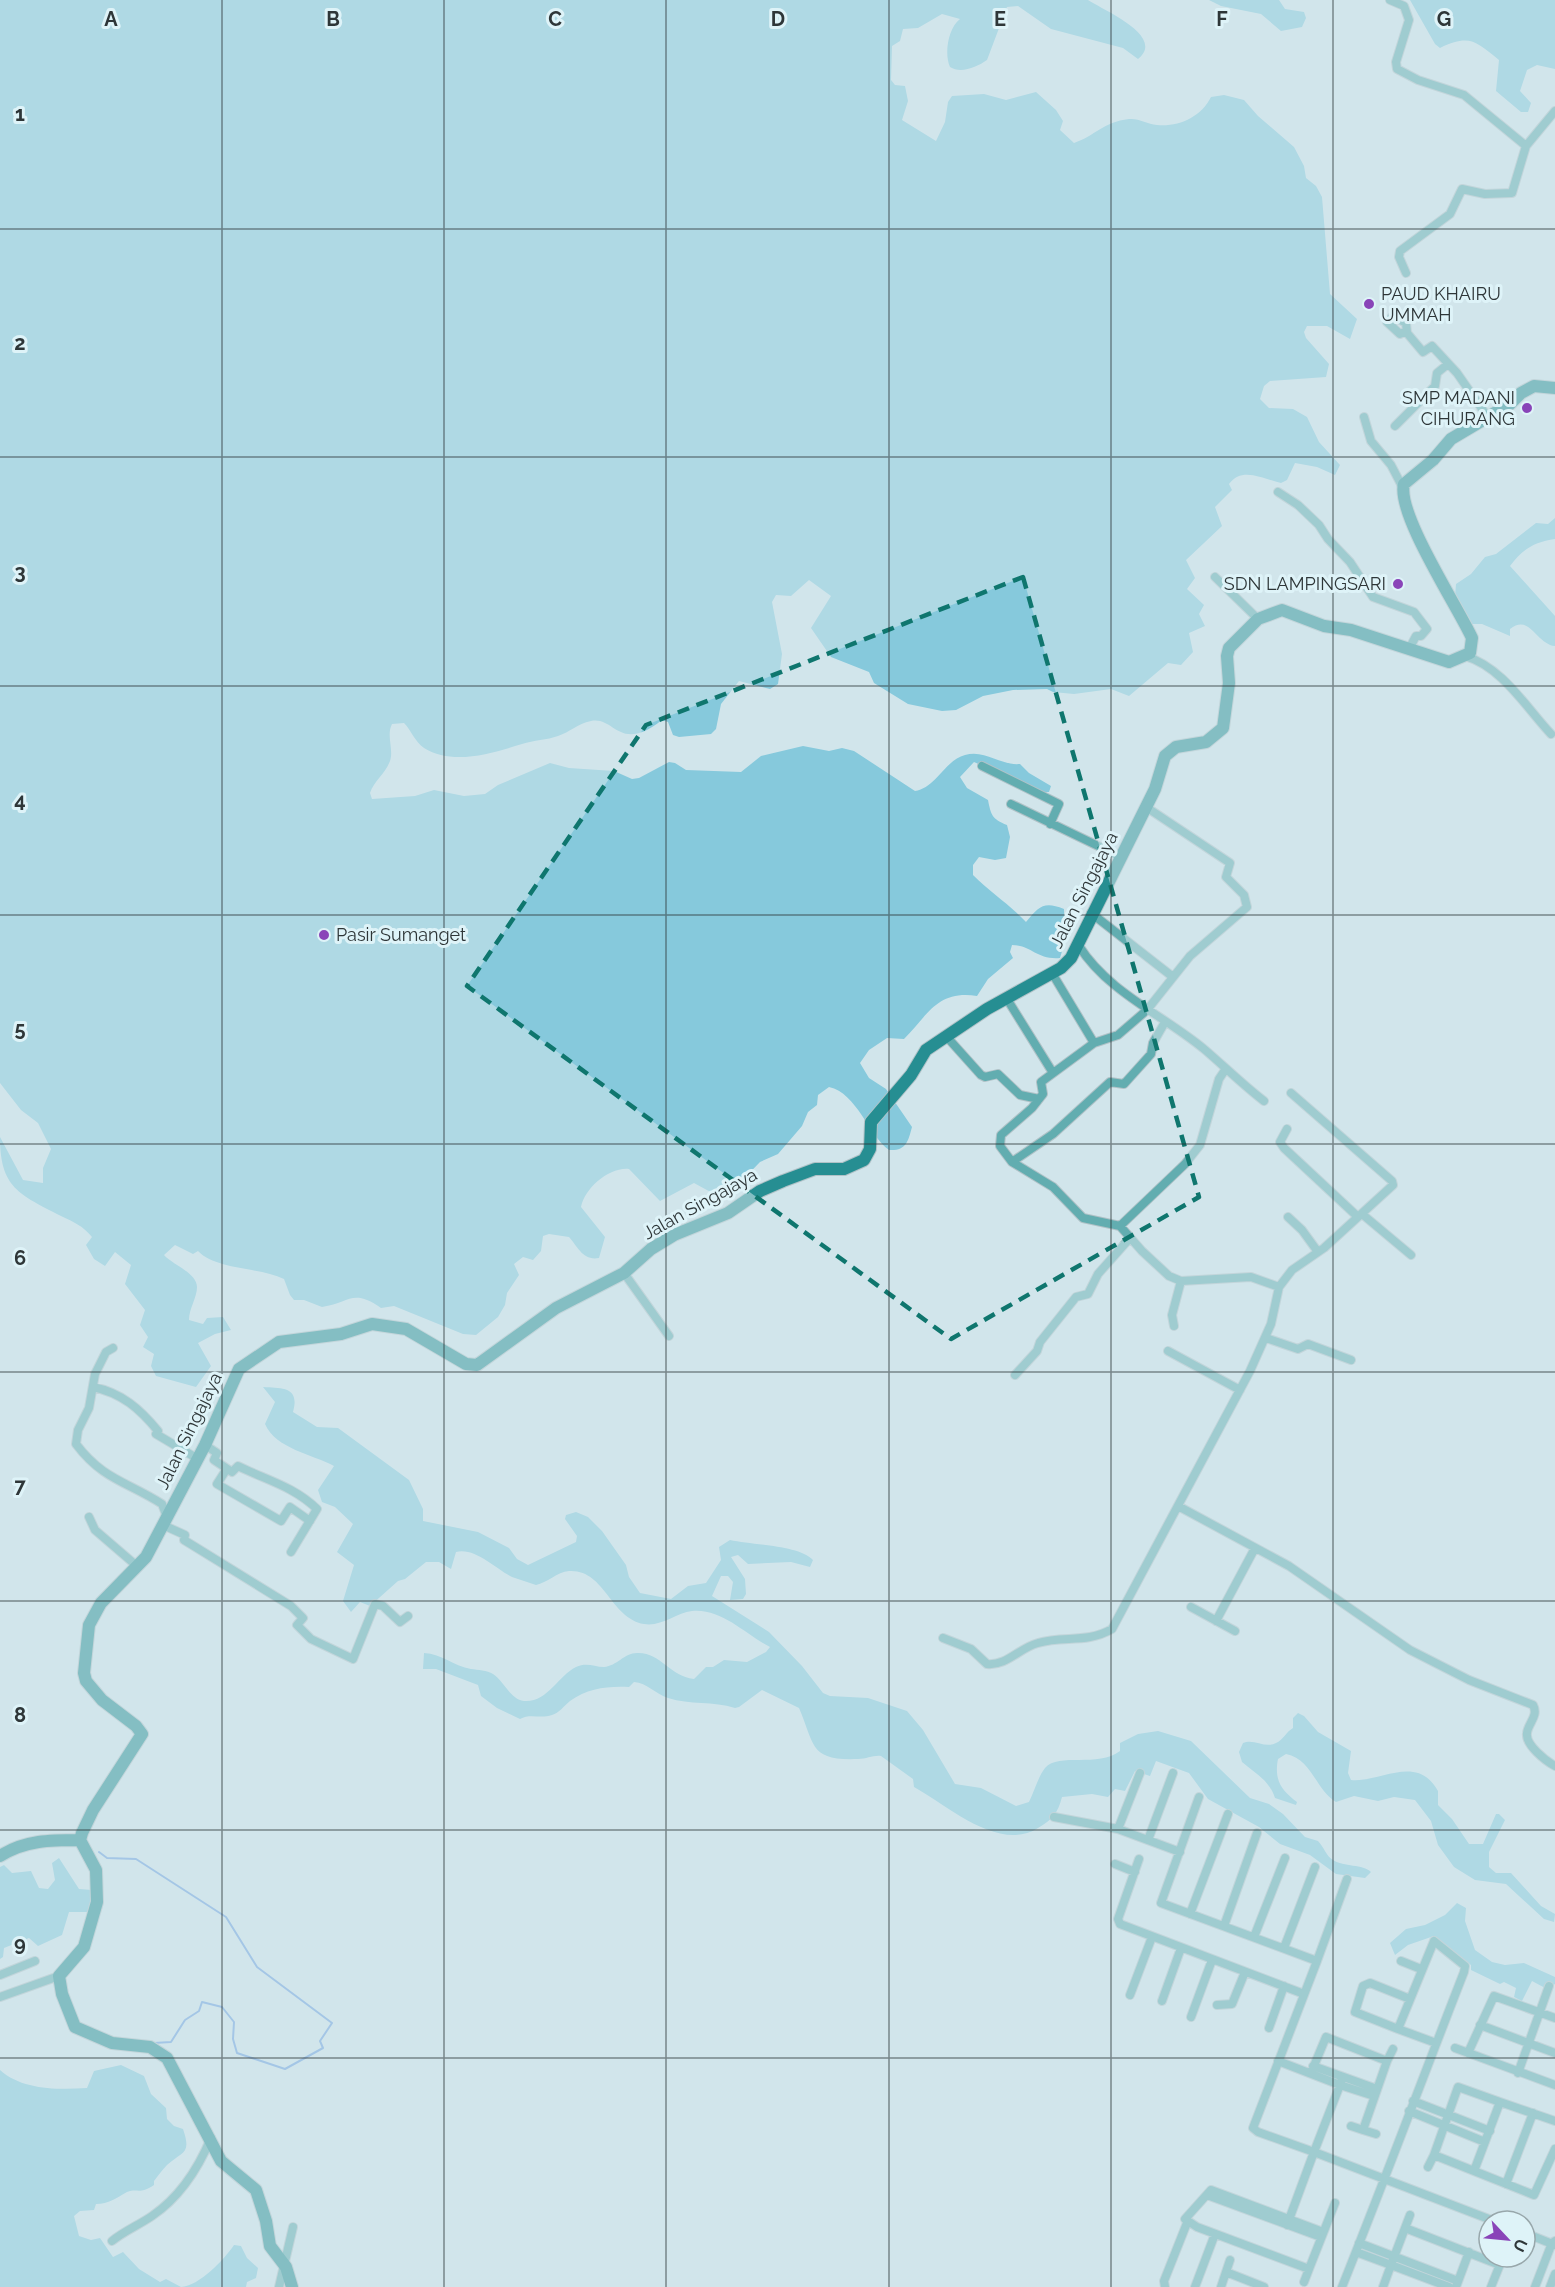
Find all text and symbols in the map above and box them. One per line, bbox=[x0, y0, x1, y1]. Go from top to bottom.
text: A bbox=[104, 7, 118, 31]
text: B bbox=[326, 7, 340, 31]
text: C bbox=[548, 7, 562, 31]
text: D bbox=[771, 7, 785, 31]
text: E bbox=[994, 7, 1006, 31]
text: F bbox=[1216, 7, 1228, 31]
text: G bbox=[1437, 7, 1451, 31]
text: 1 bbox=[15, 102, 25, 126]
place label: PAUD KHAIRU UMMAH bbox=[1381, 283, 1501, 325]
marker: PAUD KHAIRU UMMAH bbox=[1362, 297, 1376, 311]
text: 2 bbox=[14, 331, 26, 355]
place label: SMP MADANI CIHURANG bbox=[1402, 387, 1515, 429]
marker: SMP MADANI CIHURANG bbox=[1520, 401, 1534, 415]
text: 3 bbox=[14, 560, 26, 584]
place label: SDN LAMPINGSARI bbox=[1224, 573, 1386, 594]
marker: SDN LAMPINGSARI bbox=[1391, 577, 1405, 591]
text: 4 bbox=[14, 788, 26, 812]
street label: Jalan Singajaya bbox=[1045, 828, 1122, 951]
place label: Pasir Sumanget bbox=[336, 924, 466, 945]
marker: Pasir Sumanget bbox=[317, 928, 331, 942]
text: 5 bbox=[14, 1017, 26, 1041]
street label: Jalan Singajaya bbox=[639, 1164, 761, 1244]
text: 6 bbox=[14, 1246, 26, 1270]
street label: Jalan Singajaya bbox=[151, 1369, 226, 1493]
text: 7 bbox=[14, 1474, 26, 1498]
text: 8 bbox=[14, 1703, 26, 1727]
text: 9 bbox=[14, 1932, 26, 1956]
north arrow bbox=[1477, 2209, 1537, 2269]
text: U bbox=[1509, 2236, 1531, 2255]

